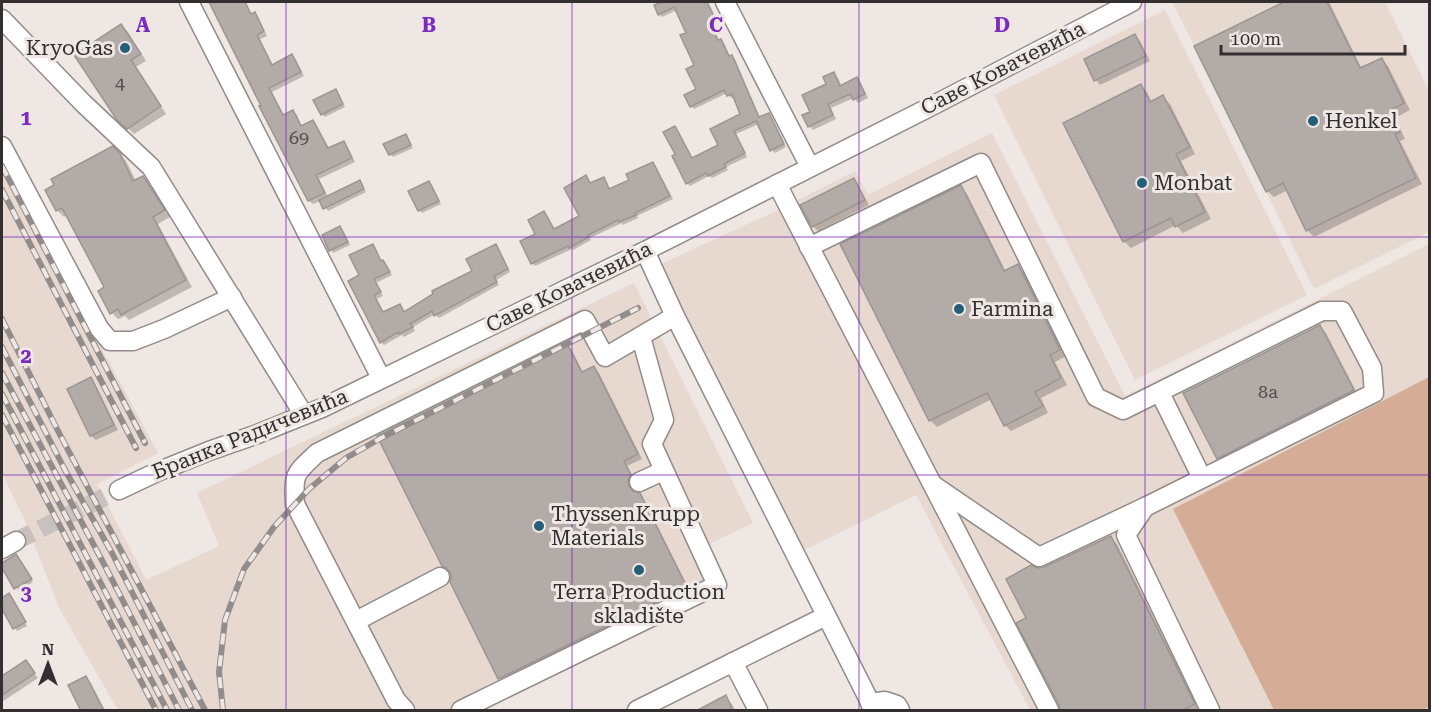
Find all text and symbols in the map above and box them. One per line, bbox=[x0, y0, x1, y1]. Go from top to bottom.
text: A bbox=[136, 13, 151, 37]
text: B bbox=[422, 13, 436, 37]
text: C bbox=[709, 13, 723, 37]
text: D bbox=[994, 13, 1010, 37]
street label: Саве Ковачевића bbox=[917, 16, 1090, 120]
scale bar bbox=[1221, 18, 1406, 56]
text: 100 m bbox=[1230, 28, 1281, 49]
place label: KryoGas bbox=[26, 36, 113, 60]
marker: KryoGas bbox=[118, 41, 132, 55]
house number: 4 bbox=[115, 72, 125, 93]
text: 1 bbox=[20, 106, 32, 130]
place label: Henkel bbox=[1325, 109, 1398, 133]
marker: Henkel bbox=[1306, 114, 1320, 128]
house number: 69 bbox=[289, 127, 309, 148]
place label: Monbat bbox=[1154, 171, 1232, 195]
marker: Monbat bbox=[1135, 176, 1149, 190]
street label: Саве Ковачевића bbox=[482, 236, 656, 338]
place label: Farmina bbox=[971, 297, 1054, 321]
marker: Farmina bbox=[952, 302, 966, 316]
text: 2 bbox=[20, 344, 32, 368]
house number: 8a bbox=[1258, 381, 1278, 402]
street label: Бранка Радичевића bbox=[149, 384, 352, 484]
place label: ThyssenKrupp Materials bbox=[551, 502, 700, 550]
marker: ThyssenKrupp Materials bbox=[532, 519, 546, 533]
marker: Terra Production skladište bbox=[632, 563, 646, 577]
place label: Terra Production skladište bbox=[553, 580, 726, 628]
text: 3 bbox=[20, 581, 32, 605]
north arrow bbox=[18, 634, 78, 694]
text: N bbox=[42, 640, 54, 659]

